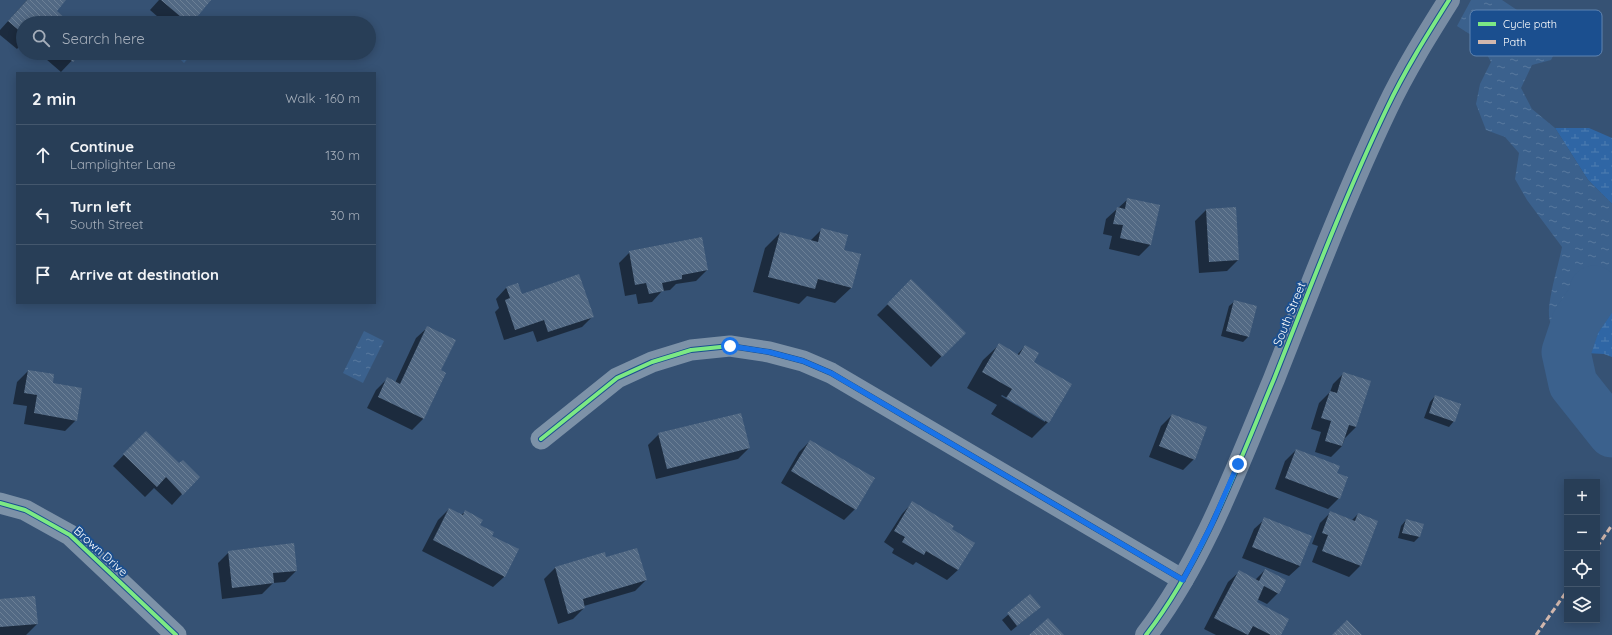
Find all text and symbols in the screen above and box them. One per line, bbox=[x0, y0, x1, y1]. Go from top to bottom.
legend bbox=[1470, 10, 1602, 56]
search box bbox=[16, 16, 376, 60]
text: Cycle path bbox=[1503, 17, 1557, 31]
icon: search bbox=[30, 27, 52, 49]
text: Search here bbox=[62, 29, 145, 48]
text: Path bbox=[1503, 35, 1526, 49]
text: 2 min bbox=[32, 88, 76, 109]
text: Walk · 160 m bbox=[285, 90, 360, 106]
text: Continue bbox=[70, 137, 134, 156]
icon: ahead bbox=[32, 144, 54, 166]
text: 130 m bbox=[325, 147, 360, 163]
text: Lamplighter Lane bbox=[70, 156, 176, 172]
text: Turn left bbox=[70, 197, 132, 216]
icon: left bbox=[32, 204, 54, 226]
text: 30 m bbox=[330, 207, 360, 223]
text: South Street bbox=[70, 216, 143, 232]
icon: arrive bbox=[32, 264, 54, 286]
text: Arrive at destination bbox=[70, 265, 219, 284]
street label: South Street bbox=[1269, 280, 1309, 348]
route start bbox=[721, 337, 739, 355]
route end bbox=[1229, 455, 1247, 473]
map controls bbox=[1564, 479, 1600, 623]
button: + bbox=[1564, 479, 1600, 515]
button: − bbox=[1564, 515, 1600, 551]
street label: Brown Drive bbox=[71, 523, 131, 579]
button: locate bbox=[1564, 551, 1600, 587]
button: layers bbox=[1564, 587, 1600, 623]

